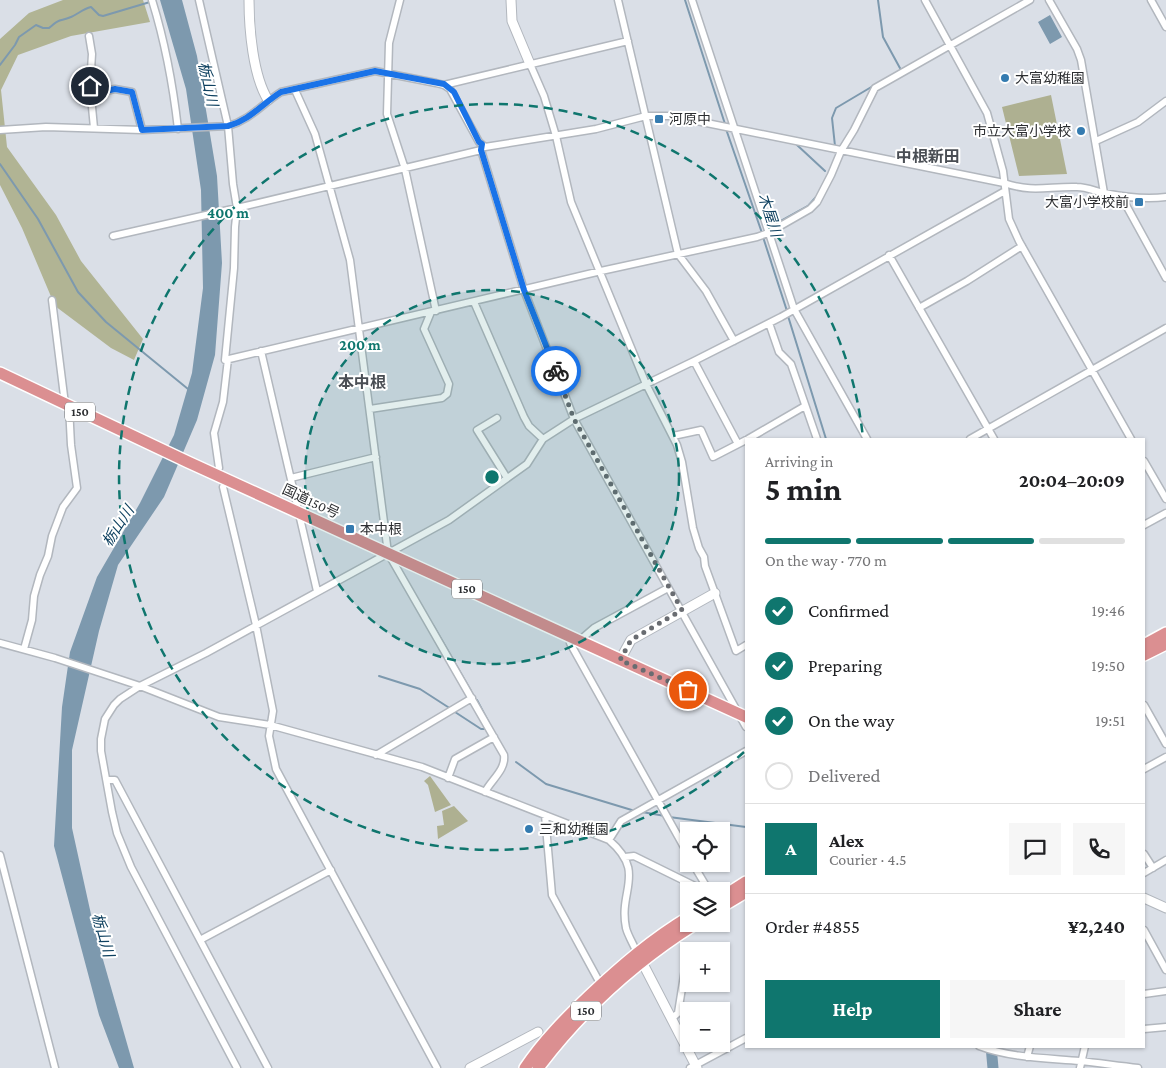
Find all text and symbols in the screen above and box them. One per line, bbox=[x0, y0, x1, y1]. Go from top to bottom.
water label: 栃山川 bbox=[195, 60, 221, 110]
pin bbox=[69, 65, 111, 107]
place label: 大富幼稚園 bbox=[1015, 70, 1085, 86]
icon: home bbox=[76, 72, 104, 100]
marker: 大富幼稚園 bbox=[999, 72, 1011, 84]
place label: 河原中 bbox=[669, 111, 711, 127]
marker: 河原中 bbox=[653, 113, 665, 125]
place label: 市立大富小学校 bbox=[973, 123, 1071, 139]
marker: 市立大富小学校 bbox=[1075, 125, 1087, 137]
district label: 中根新田 bbox=[896, 148, 960, 165]
water label: 木屋川 bbox=[755, 191, 785, 241]
place label: 大富小学校前 bbox=[1045, 194, 1129, 210]
marker: 大富小学校前 bbox=[1133, 196, 1145, 208]
text: 400 m bbox=[207, 205, 249, 221]
text: 200 m bbox=[339, 337, 381, 353]
courier bbox=[531, 346, 581, 396]
icon: bike bbox=[542, 357, 570, 385]
district label: 本中根 bbox=[338, 374, 386, 391]
road number: 150 bbox=[65, 402, 95, 422]
text: Arriving in bbox=[765, 453, 833, 470]
centre of rings bbox=[483, 468, 501, 486]
text: 20:04–20:09 bbox=[1019, 470, 1125, 491]
text: 5 min bbox=[765, 471, 842, 507]
street label: 国道150号 bbox=[280, 481, 342, 521]
water label: 栃山川 bbox=[99, 501, 138, 549]
place label: 本中根 bbox=[360, 521, 402, 537]
marker: 本中根 bbox=[344, 523, 356, 535]
text: On the way · 770 m bbox=[765, 552, 887, 569]
road number: 150 bbox=[452, 580, 482, 598]
icon: check bbox=[765, 597, 793, 625]
text: Confirmed bbox=[808, 600, 889, 621]
text: 19:46 bbox=[1092, 602, 1125, 619]
icon: check bbox=[765, 652, 793, 680]
text: Preparing bbox=[808, 655, 882, 676]
text: 19:50 bbox=[1091, 657, 1125, 674]
pin bbox=[667, 669, 709, 711]
icon: bag bbox=[674, 676, 702, 704]
icon: check bbox=[765, 707, 793, 735]
text: On the way bbox=[808, 710, 894, 731]
text: 19:51 bbox=[1095, 712, 1125, 729]
text: Delivered bbox=[808, 765, 881, 786]
place label: 三和幼稚園 bbox=[539, 821, 609, 837]
map controls bbox=[680, 822, 730, 1052]
button: locate bbox=[680, 822, 730, 872]
marker: 三和幼稚園 bbox=[523, 823, 535, 835]
button: chat bbox=[1009, 823, 1061, 875]
button: phone bbox=[1073, 823, 1125, 875]
text: Alex bbox=[829, 830, 864, 851]
text: A bbox=[785, 838, 797, 859]
text: Courier · 4.5 bbox=[829, 851, 907, 868]
button: layers bbox=[680, 882, 730, 932]
water label: 栃山川 bbox=[89, 911, 117, 961]
text: Order #4855 bbox=[765, 916, 860, 937]
text: ¥2,240 bbox=[1068, 916, 1125, 937]
button: + bbox=[680, 942, 730, 992]
button: Help bbox=[765, 980, 940, 1038]
button: Share bbox=[950, 980, 1125, 1038]
road number: 150 bbox=[571, 1001, 601, 1020]
button: − bbox=[680, 1002, 730, 1052]

